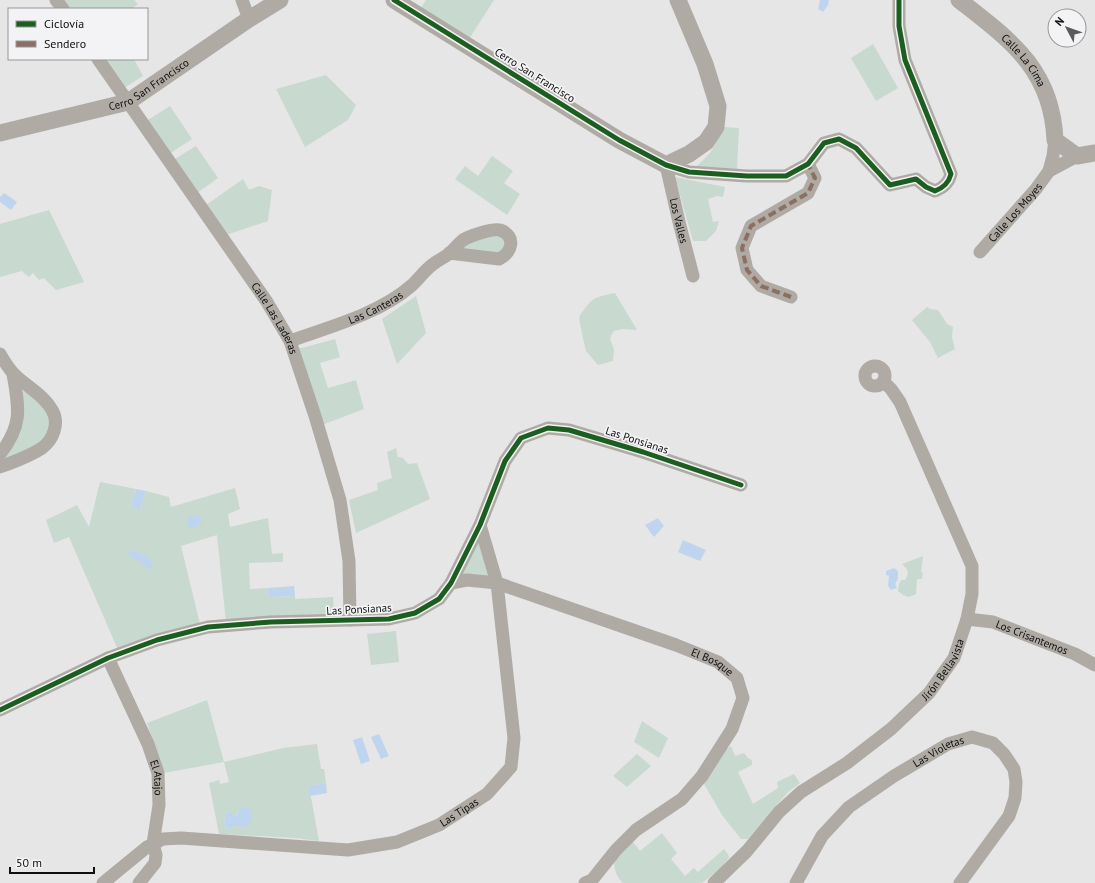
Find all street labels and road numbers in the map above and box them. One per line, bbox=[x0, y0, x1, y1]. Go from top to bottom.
street label: Calle La Cima bbox=[999, 31, 1049, 89]
street label: Cerro San Francisco bbox=[492, 45, 578, 105]
street label: Cerro San Francisco bbox=[107, 55, 192, 113]
street label: Calle Los Moyes bbox=[985, 180, 1045, 245]
street label: Los Valles bbox=[667, 197, 691, 245]
street label: Calle Las Laderas bbox=[248, 279, 301, 356]
street label: Las Canteras bbox=[346, 288, 406, 327]
street label: Las Ponsianas bbox=[604, 423, 671, 457]
street label: Las Ponsianas bbox=[326, 600, 392, 618]
street label: Los Crisantemos bbox=[994, 617, 1070, 658]
street label: Jirón Bellavista bbox=[918, 637, 967, 704]
street label: El Bosque bbox=[689, 645, 737, 679]
street label: Las Violetas bbox=[910, 733, 966, 770]
street label: El Atajo bbox=[147, 758, 166, 796]
street label: Las Tipas bbox=[437, 794, 481, 830]

